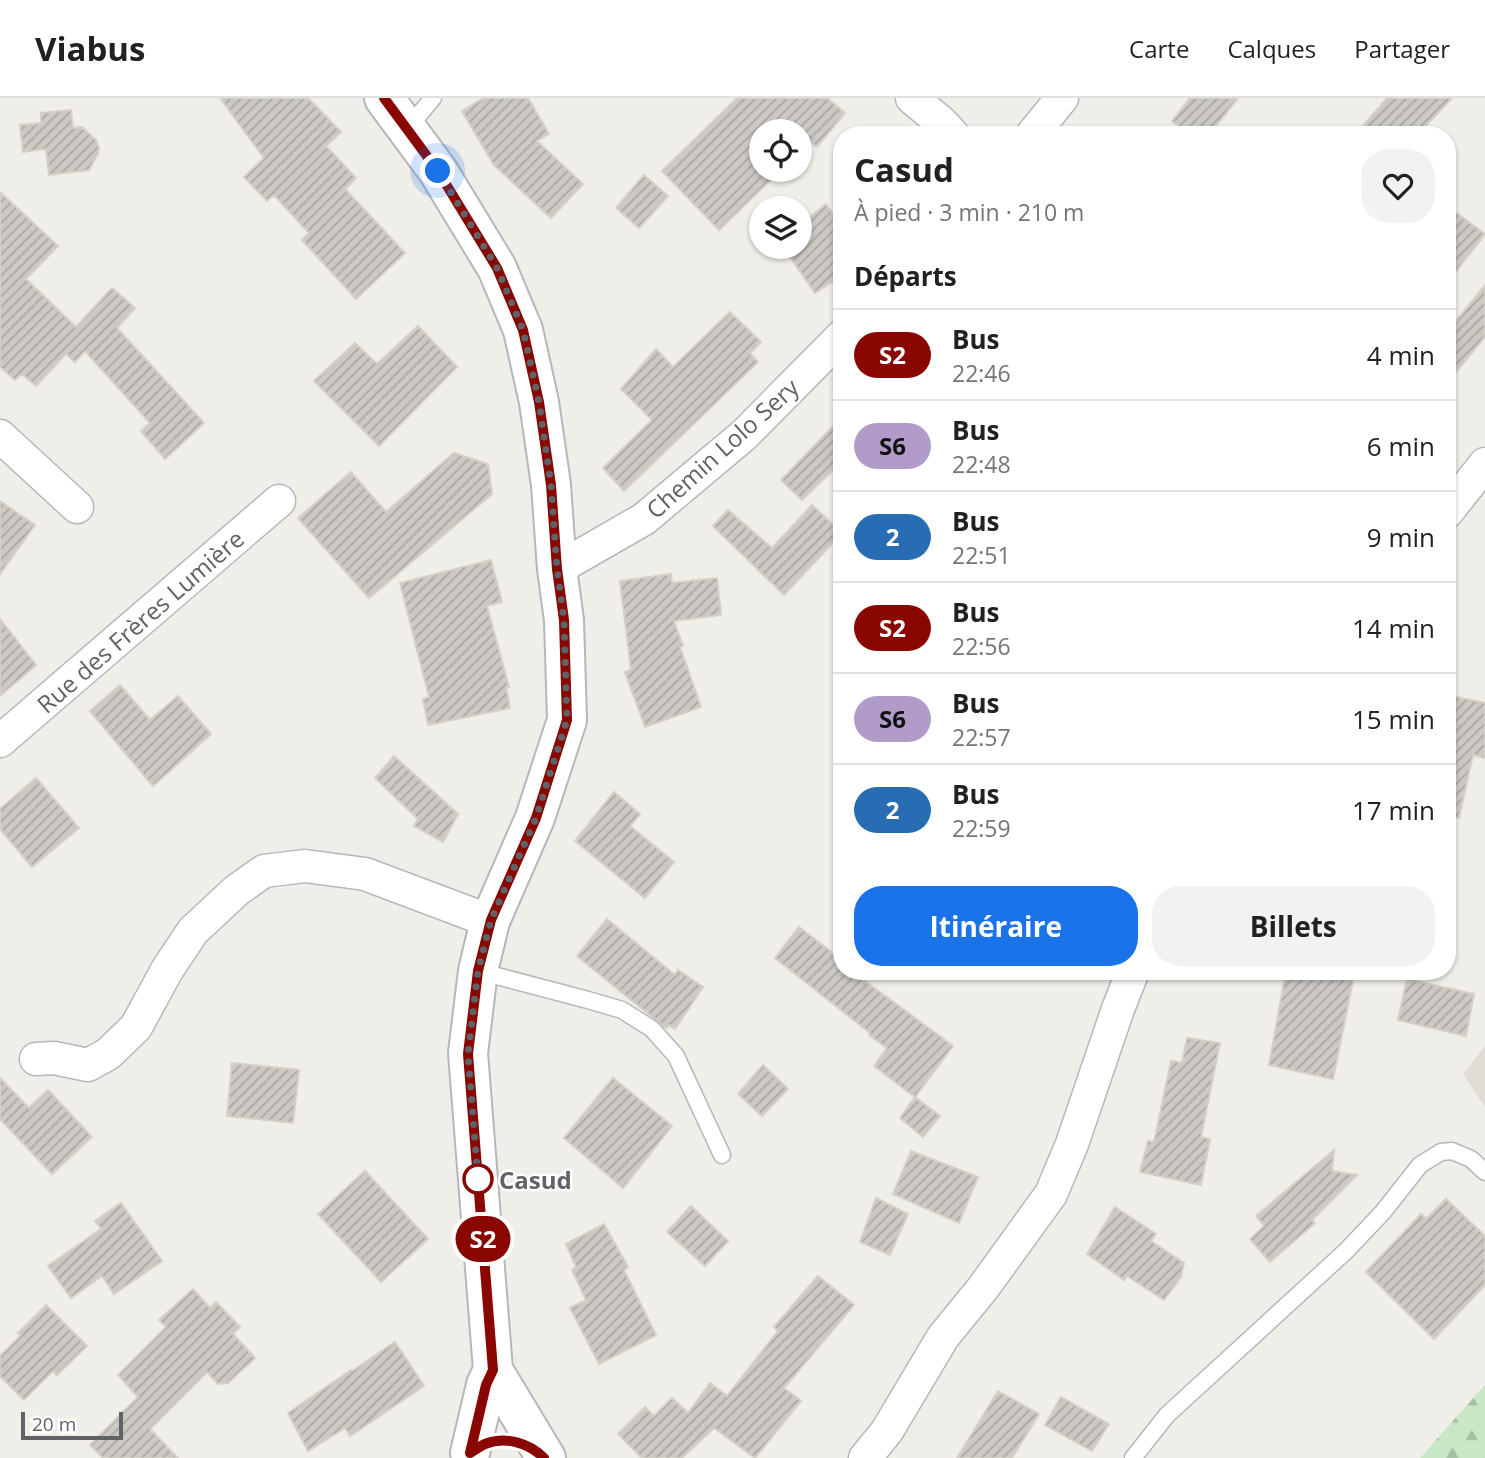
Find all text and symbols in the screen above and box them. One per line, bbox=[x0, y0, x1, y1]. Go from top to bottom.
text: Viabus bbox=[35, 26, 145, 71]
text: Carte bbox=[1129, 32, 1189, 65]
text: Calques bbox=[1227, 32, 1316, 65]
text: Partager bbox=[1354, 32, 1450, 65]
map controls bbox=[749, 119, 812, 259]
button: locate bbox=[749, 119, 812, 182]
text: Casud bbox=[854, 147, 954, 192]
button: heart bbox=[1361, 149, 1435, 223]
your location bbox=[420, 153, 455, 188]
button: layers bbox=[749, 196, 812, 259]
text: À pied · 3 min · 210 m bbox=[854, 196, 1084, 228]
text: Départs bbox=[854, 258, 957, 294]
text: Bus bbox=[952, 321, 999, 357]
text: 4 min bbox=[1367, 337, 1435, 373]
text: S2 bbox=[879, 338, 906, 371]
text: 22:46 bbox=[952, 357, 1011, 389]
street label: Chemin Lolo Sery bbox=[639, 370, 806, 525]
text: Bus bbox=[952, 412, 999, 448]
text: 6 min bbox=[1367, 428, 1435, 464]
text: S6 bbox=[879, 429, 906, 462]
text: 22:48 bbox=[952, 448, 1011, 480]
text: Bus bbox=[952, 503, 999, 539]
text: 9 min bbox=[1367, 519, 1435, 555]
text: 2 bbox=[886, 520, 899, 553]
street label: Rue des Frères Lumière bbox=[30, 522, 250, 720]
text: 22:51 bbox=[952, 539, 1011, 571]
text: Bus bbox=[952, 594, 999, 630]
text: 14 min bbox=[1352, 610, 1435, 646]
text: S2 bbox=[879, 611, 906, 644]
text: 22:56 bbox=[952, 630, 1011, 662]
text: Bus bbox=[952, 685, 999, 721]
text: 15 min bbox=[1352, 701, 1435, 737]
text: S6 bbox=[879, 702, 906, 735]
text: 22:57 bbox=[952, 721, 1011, 753]
text: Bus bbox=[952, 776, 999, 812]
text: 17 min bbox=[1352, 792, 1435, 828]
text: 2 bbox=[886, 793, 899, 826]
text: 22:59 bbox=[952, 812, 1011, 844]
button: Itinéraire bbox=[854, 886, 1138, 966]
button: Billets bbox=[1152, 886, 1435, 966]
place label: Casud bbox=[499, 1163, 572, 1196]
marker: Casud bbox=[463, 1164, 493, 1194]
line badge: S2 bbox=[452, 1216, 514, 1262]
text: S2 bbox=[470, 1222, 496, 1255]
scale bar bbox=[21, 1409, 122, 1441]
text: 20 m bbox=[32, 1411, 76, 1437]

